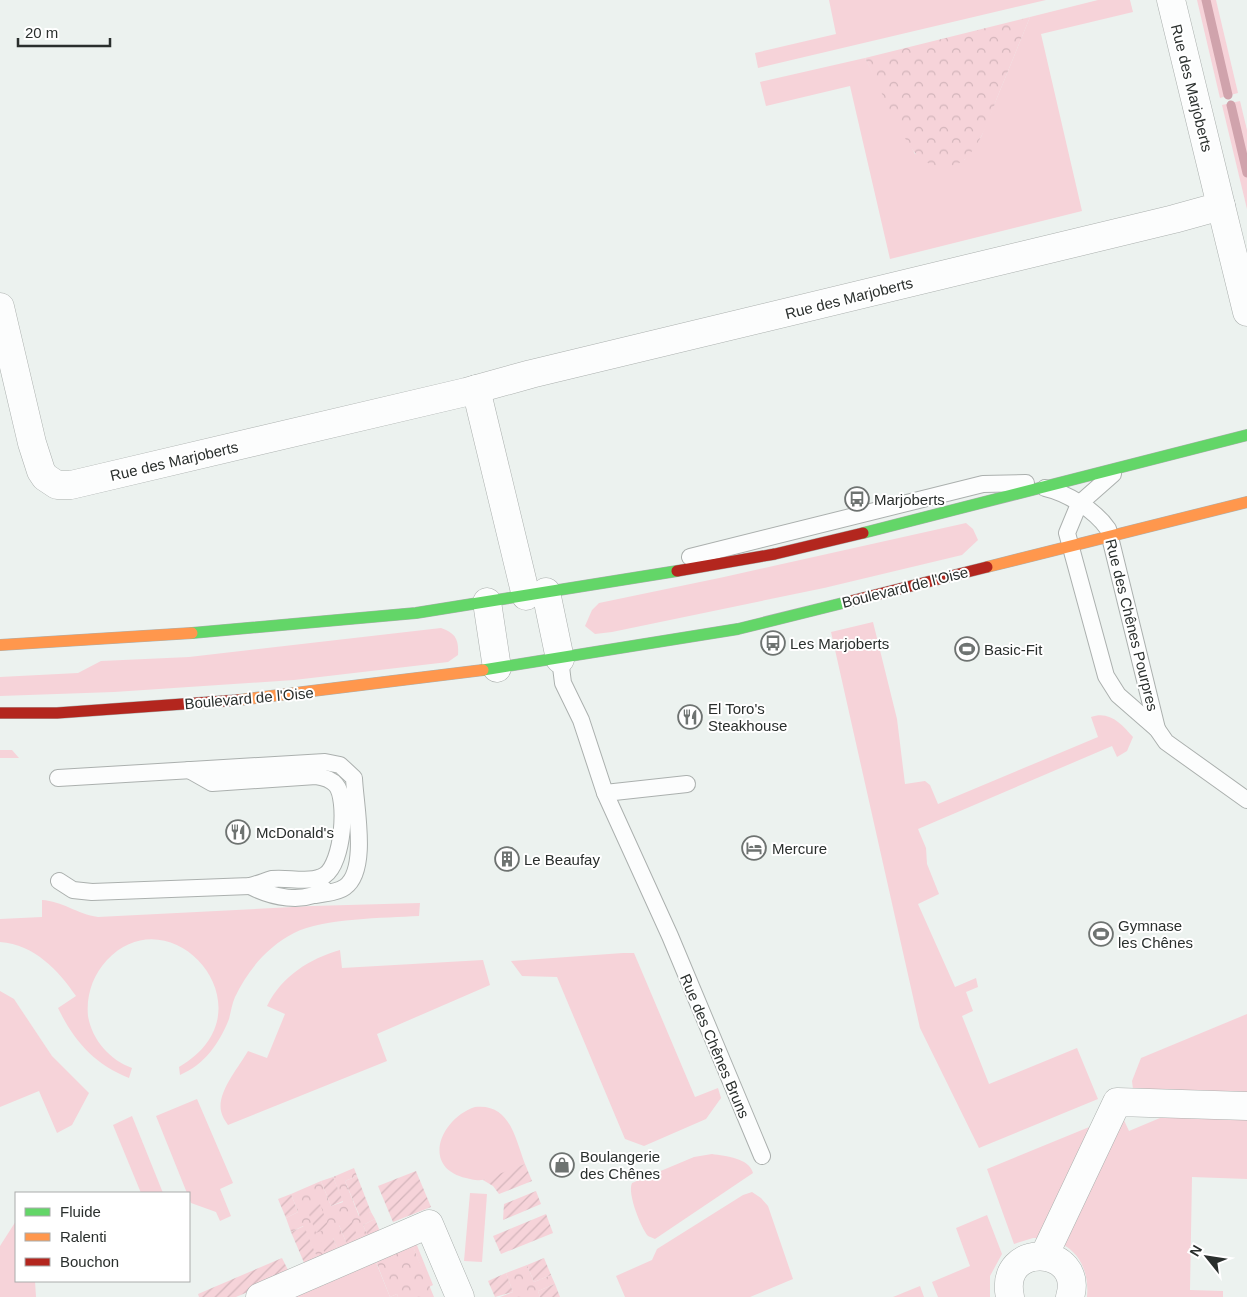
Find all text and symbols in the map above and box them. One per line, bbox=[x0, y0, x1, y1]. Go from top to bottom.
scale bar bbox=[18, 15, 110, 47]
street label: Rue des Marjoberts bbox=[1168, 22, 1216, 154]
text: 20 m bbox=[25, 24, 58, 41]
street label: Rue des Marjoberts bbox=[783, 274, 915, 322]
street label: Rue des Marjoberts bbox=[108, 438, 240, 484]
bus stop icon: Marjoberts bbox=[844, 486, 870, 512]
place label: Marjoberts bbox=[874, 491, 945, 508]
street label: Rue des Chênes Pourpres bbox=[1102, 537, 1162, 713]
street label: Boulevard de l'Oise bbox=[840, 563, 970, 611]
bus stop icon: Les Marjoberts bbox=[760, 630, 786, 656]
place label: Les Marjoberts bbox=[790, 635, 889, 652]
sports icon: Basic-Fit bbox=[954, 636, 980, 662]
place label: Basic-Fit bbox=[984, 641, 1043, 658]
street label: Boulevard de l'Oise bbox=[184, 684, 314, 712]
place label: El Toro's Steakhouse bbox=[708, 700, 787, 734]
restaurant icon: El Toro's Steakhouse bbox=[677, 704, 703, 730]
restaurant icon: McDonald's bbox=[225, 819, 251, 845]
place label: McDonald's bbox=[256, 824, 334, 841]
hotel icon: Mercure bbox=[741, 835, 767, 861]
place label: Mercure bbox=[772, 840, 827, 857]
building icon: Le Beaufay bbox=[494, 846, 520, 872]
place label: Le Beaufay bbox=[524, 851, 600, 868]
place label: Gymnase les Chênes bbox=[1118, 917, 1193, 951]
sports icon: Gymnase les Chênes bbox=[1088, 921, 1114, 947]
street label: Rue des Chênes Bruns bbox=[677, 971, 753, 1121]
place label: Boulangerie des Chênes bbox=[580, 1148, 660, 1182]
shop icon: Boulangerie des Chênes bbox=[549, 1152, 575, 1178]
legend bbox=[15, 1192, 190, 1282]
text: Fluide bbox=[60, 1203, 101, 1220]
text: Ralenti bbox=[60, 1228, 107, 1245]
north arrow bbox=[1182, 1232, 1232, 1282]
text: N bbox=[1186, 1242, 1205, 1259]
text: Bouchon bbox=[60, 1253, 119, 1270]

